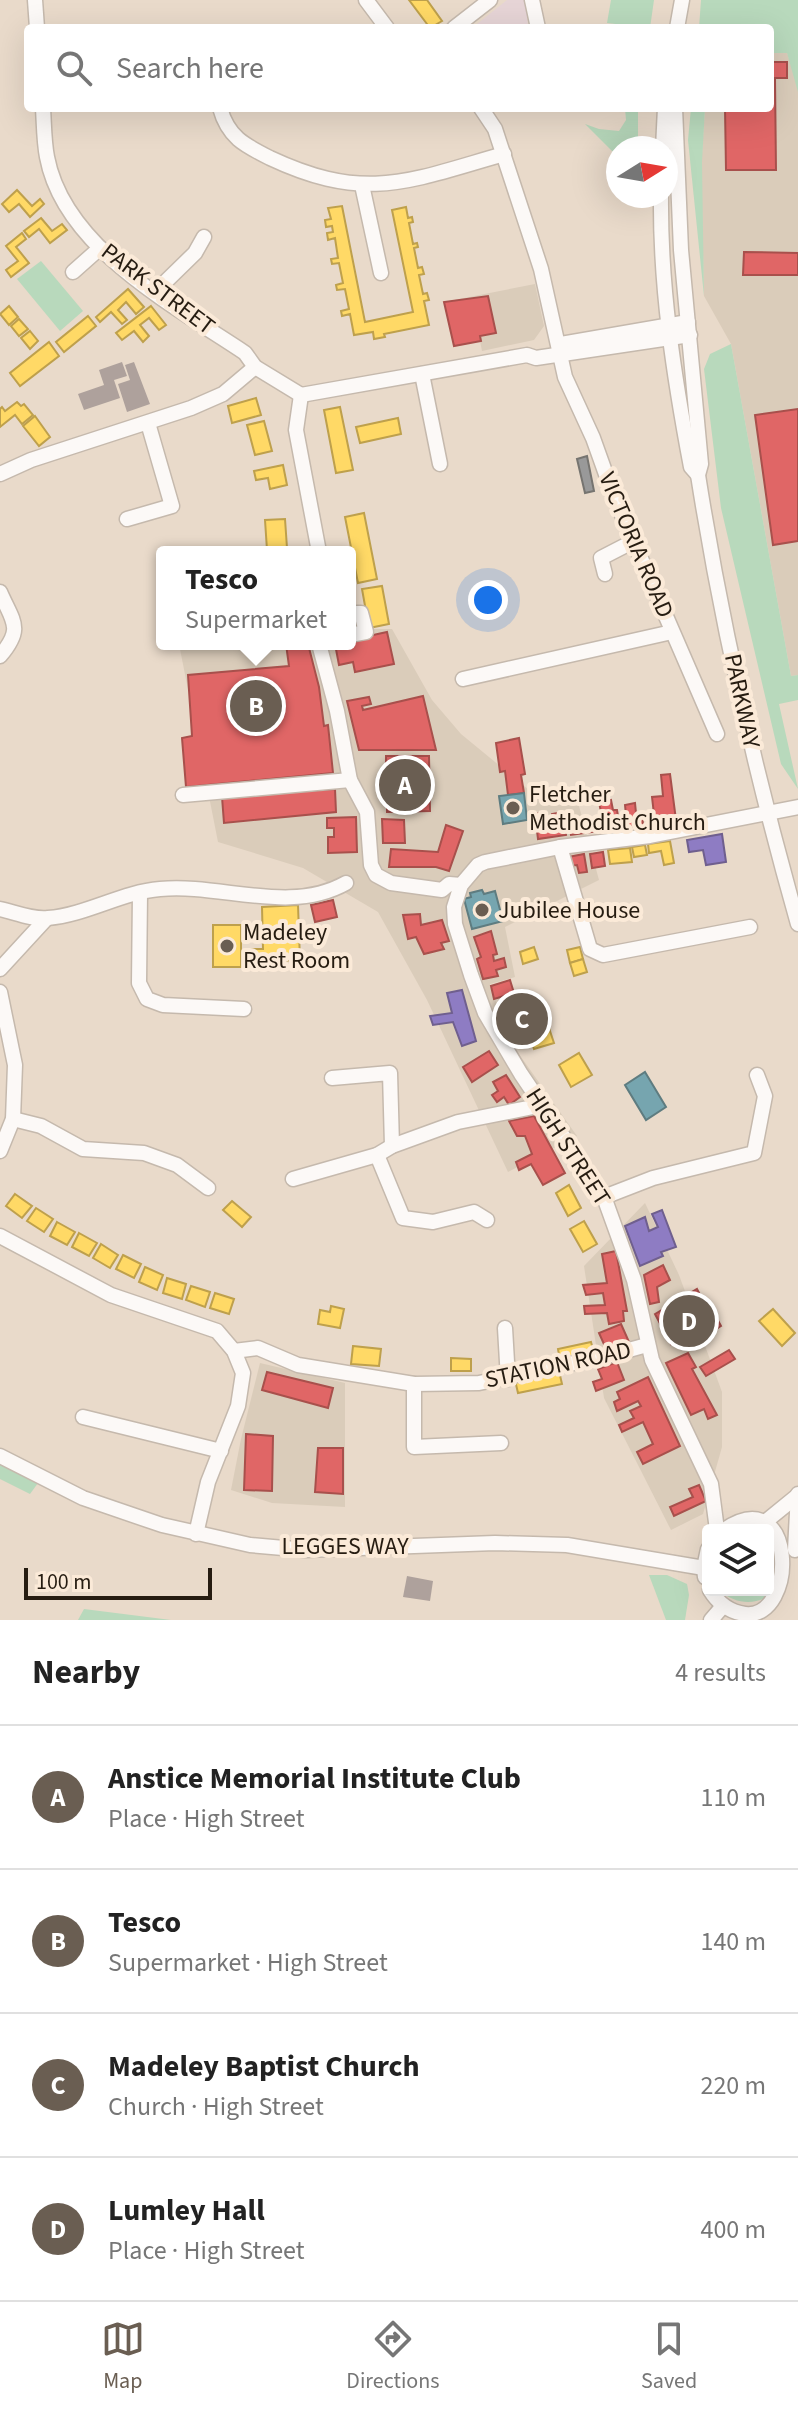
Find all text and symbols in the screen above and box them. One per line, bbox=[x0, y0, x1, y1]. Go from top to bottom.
search box bbox=[24, 24, 774, 112]
icon: search bbox=[52, 46, 96, 90]
text: Search here bbox=[116, 47, 264, 90]
north arrow bbox=[606, 136, 678, 208]
street label: PARK STREET bbox=[94, 234, 222, 344]
street label: VICTORIA ROAD bbox=[590, 467, 682, 623]
popup bbox=[156, 546, 356, 650]
text: Tesco bbox=[185, 558, 258, 601]
your location bbox=[468, 580, 508, 620]
text: Supermarket bbox=[185, 601, 327, 638]
street label: PARKWAY bbox=[715, 651, 769, 752]
pin: B bbox=[230, 676, 282, 736]
pin: A bbox=[379, 755, 431, 815]
place label: Fletcher Methodist Church bbox=[529, 777, 706, 840]
marker: Fletcher Methodist Church bbox=[504, 799, 522, 817]
place label: Jubilee House bbox=[498, 893, 640, 928]
marker: Jubilee House bbox=[473, 901, 491, 919]
place label: Madeley Rest Room bbox=[243, 915, 350, 978]
marker: Madeley Rest Room bbox=[218, 937, 236, 955]
pin: C bbox=[496, 989, 548, 1049]
street label: HIGH STREET bbox=[517, 1081, 619, 1213]
pin: D bbox=[663, 1291, 715, 1351]
street label: STATION ROAD bbox=[482, 1332, 634, 1398]
map controls bbox=[702, 1524, 774, 1596]
button: layers bbox=[702, 1524, 774, 1596]
street label: LEGGES WAY bbox=[281, 1529, 409, 1564]
scale bar bbox=[24, 1564, 212, 1600]
text: 100 m bbox=[36, 1566, 91, 1598]
text: Nearby bbox=[32, 1648, 140, 1697]
text: 4 results bbox=[675, 1654, 766, 1691]
text: Anstice Memorial Institute Club bbox=[108, 1757, 521, 1800]
text: A bbox=[51, 1779, 65, 1816]
text: 110 m bbox=[700, 1779, 766, 1816]
text: Place · High Street bbox=[108, 1800, 304, 1837]
text: Tesco bbox=[108, 1901, 181, 1944]
text: B bbox=[50, 1923, 66, 1960]
text: 140 m bbox=[700, 1923, 766, 1960]
text: Supermarket · High Street bbox=[108, 1944, 388, 1981]
text: Madeley Baptist Church bbox=[108, 2045, 420, 2088]
text: C bbox=[50, 2067, 66, 2104]
text: 220 m bbox=[700, 2067, 766, 2104]
text: Church · High Street bbox=[108, 2088, 324, 2125]
text: Lumley Hall bbox=[108, 2189, 265, 2232]
text: D bbox=[50, 2211, 66, 2248]
text: 400 m bbox=[700, 2211, 766, 2248]
text: Place · High Street bbox=[108, 2232, 304, 2269]
tab: Map bbox=[101, 2317, 145, 2397]
tab: Directions bbox=[346, 2317, 439, 2397]
tab: Saved bbox=[641, 2317, 697, 2397]

